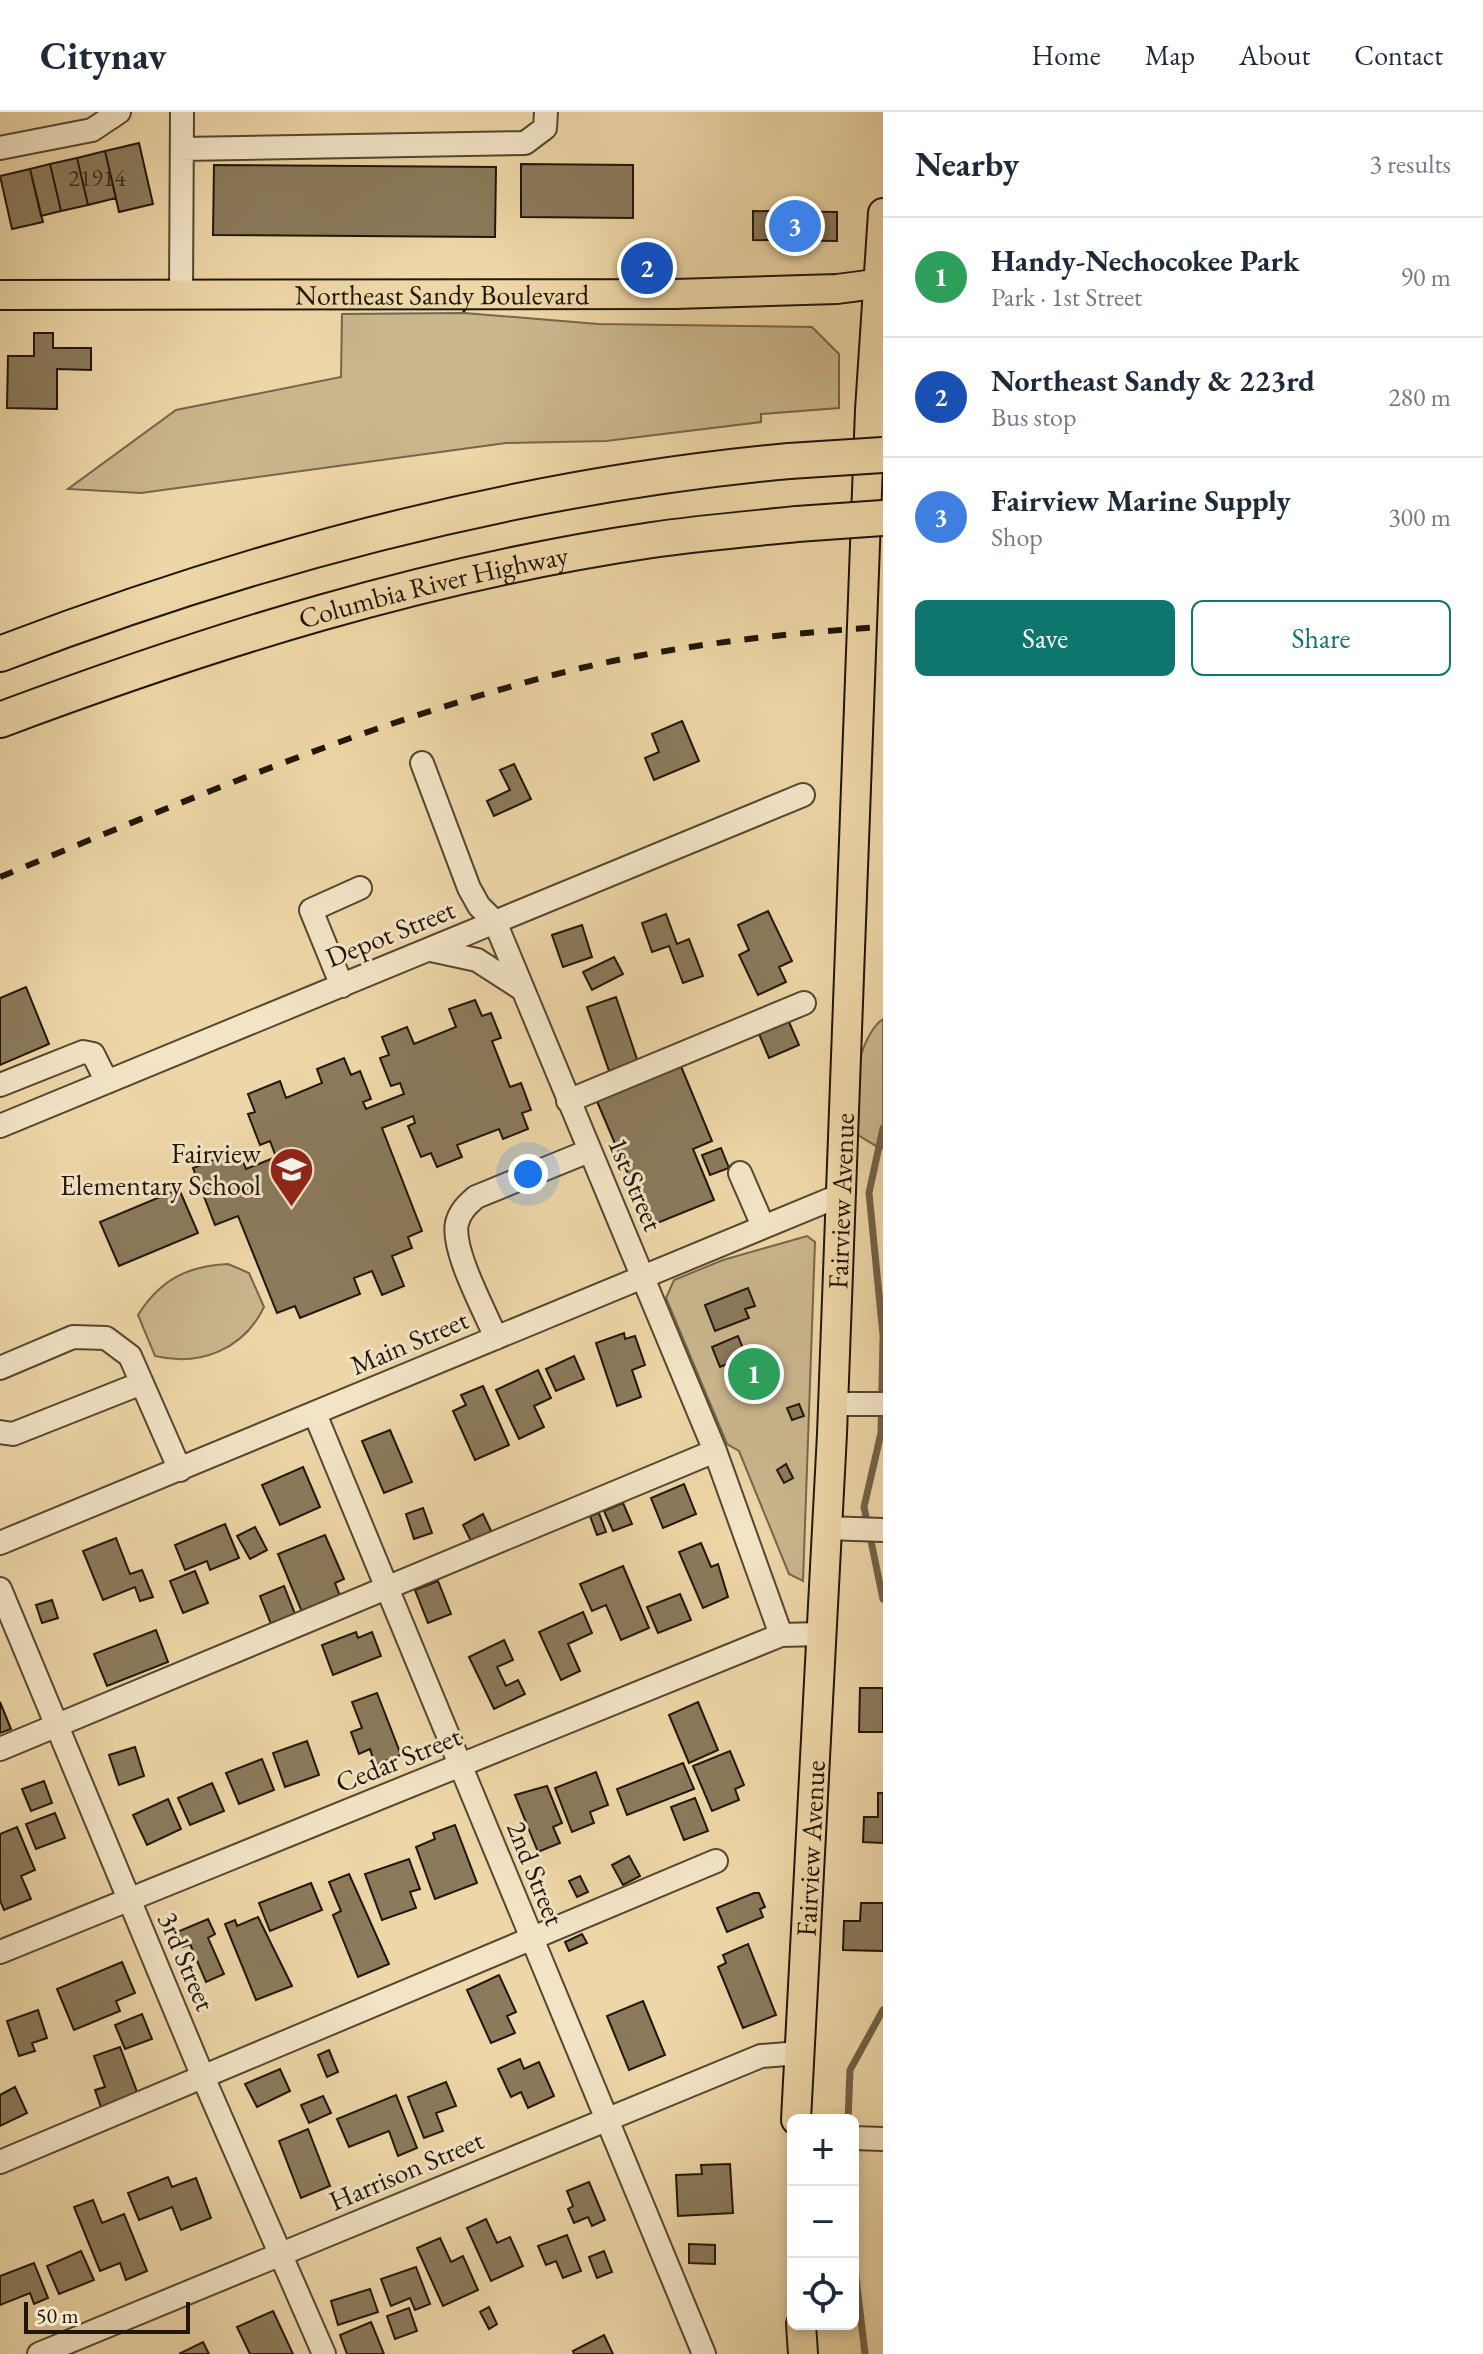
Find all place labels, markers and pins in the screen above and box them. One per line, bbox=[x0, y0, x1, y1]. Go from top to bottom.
pin: 3 bbox=[769, 196, 821, 256]
pin: 2 bbox=[621, 238, 673, 298]
place label: Fairview Elementary School bbox=[60, 1135, 262, 1203]
school or university icon: Fairview Elementary School bbox=[268, 1145, 316, 1208]
pin: 1 bbox=[728, 1344, 780, 1404]

